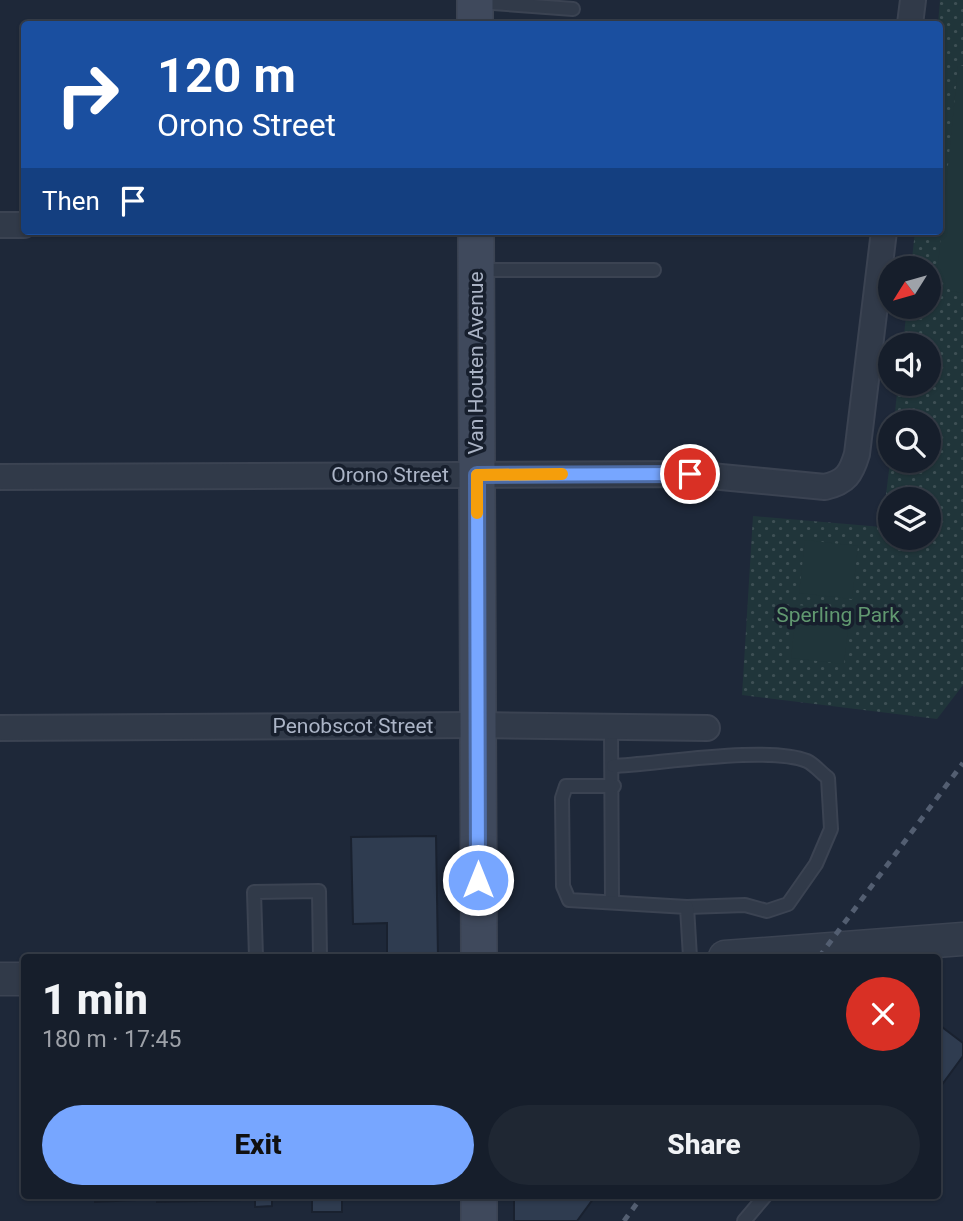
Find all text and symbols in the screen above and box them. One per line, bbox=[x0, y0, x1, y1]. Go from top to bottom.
text: 120 m bbox=[157, 47, 296, 104]
icon: right bbox=[42, 49, 133, 140]
text: Orono Street bbox=[157, 106, 336, 144]
icon: arrive bbox=[114, 182, 152, 220]
text: Then bbox=[42, 186, 100, 216]
north arrow bbox=[878, 256, 942, 318]
map controls bbox=[878, 256, 941, 550]
street label: Van Houten Avenue bbox=[464, 271, 488, 455]
button: sound bbox=[878, 333, 941, 396]
button: search bbox=[878, 410, 941, 473]
pin bbox=[660, 444, 720, 504]
icon: arrive bbox=[671, 455, 709, 493]
street label: Orono Street bbox=[331, 463, 449, 487]
button: layers bbox=[878, 487, 941, 550]
park label: Sperling Park bbox=[776, 603, 900, 627]
street label: Penobscot Street bbox=[273, 714, 434, 738]
position arrow bbox=[441, 843, 515, 917]
text: 1 min bbox=[42, 975, 148, 1024]
button: close bbox=[846, 977, 920, 1051]
text: 180 m · 17:45 bbox=[42, 1026, 181, 1053]
button: Exit bbox=[42, 1105, 474, 1185]
button: Share bbox=[488, 1105, 920, 1185]

